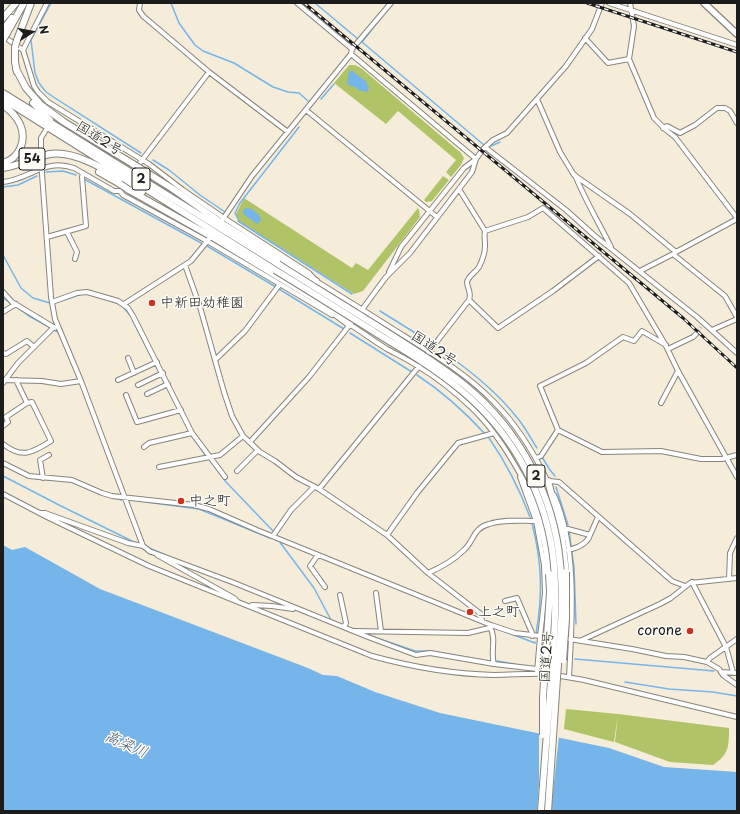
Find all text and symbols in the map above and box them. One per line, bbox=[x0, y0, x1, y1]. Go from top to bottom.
north arrow bbox=[12, 12, 52, 52]
text: N bbox=[35, 24, 53, 36]
street label: 国道2号 bbox=[73, 118, 125, 160]
road number: 54 bbox=[19, 148, 45, 170]
road number: 2 bbox=[132, 168, 150, 190]
place label: 中新田幼稚園 bbox=[160, 295, 244, 311]
marker: 中新田幼稚園 bbox=[147, 298, 157, 308]
street label: 国道2号 bbox=[408, 328, 460, 370]
road number: 2 bbox=[527, 465, 545, 487]
place label: 中之町 bbox=[189, 493, 231, 509]
marker: 中之町 bbox=[176, 496, 186, 506]
place label: 上之町 bbox=[478, 604, 520, 620]
marker: 上之町 bbox=[465, 607, 475, 617]
place label: corone bbox=[637, 623, 682, 639]
marker: corone bbox=[685, 626, 695, 636]
street label: 国道2号 bbox=[537, 631, 557, 683]
water label: 高梁川 bbox=[102, 728, 150, 762]

